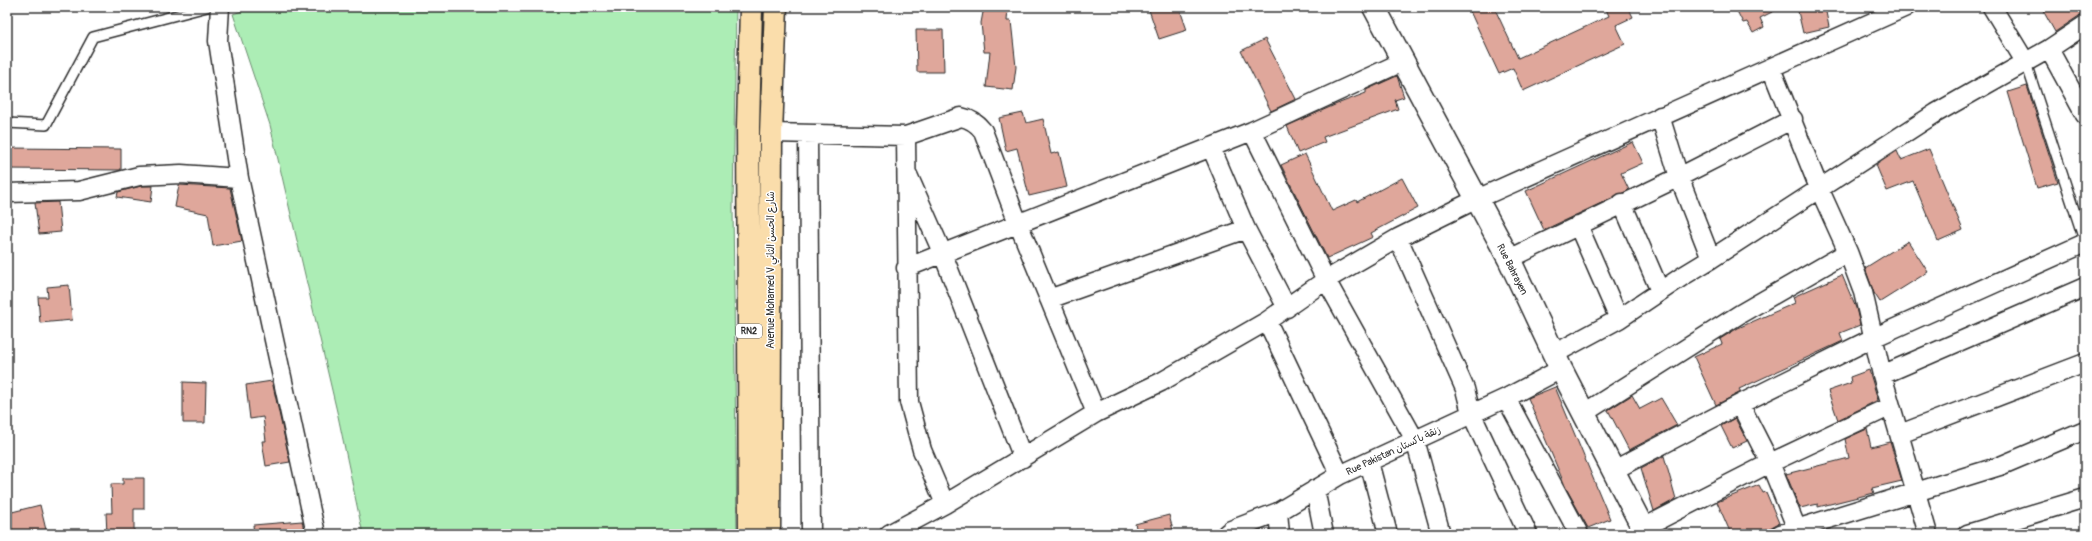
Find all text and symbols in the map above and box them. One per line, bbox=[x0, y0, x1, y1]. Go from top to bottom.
street label: Avenue Mohamed V شارع الحسن الثاني bbox=[765, 191, 780, 349]
street label: Rue Bahrayen bbox=[1494, 242, 1530, 297]
road number: RN2 bbox=[736, 324, 762, 338]
street label: Rue Pakistan زنقة باكستان bbox=[1344, 424, 1443, 478]

